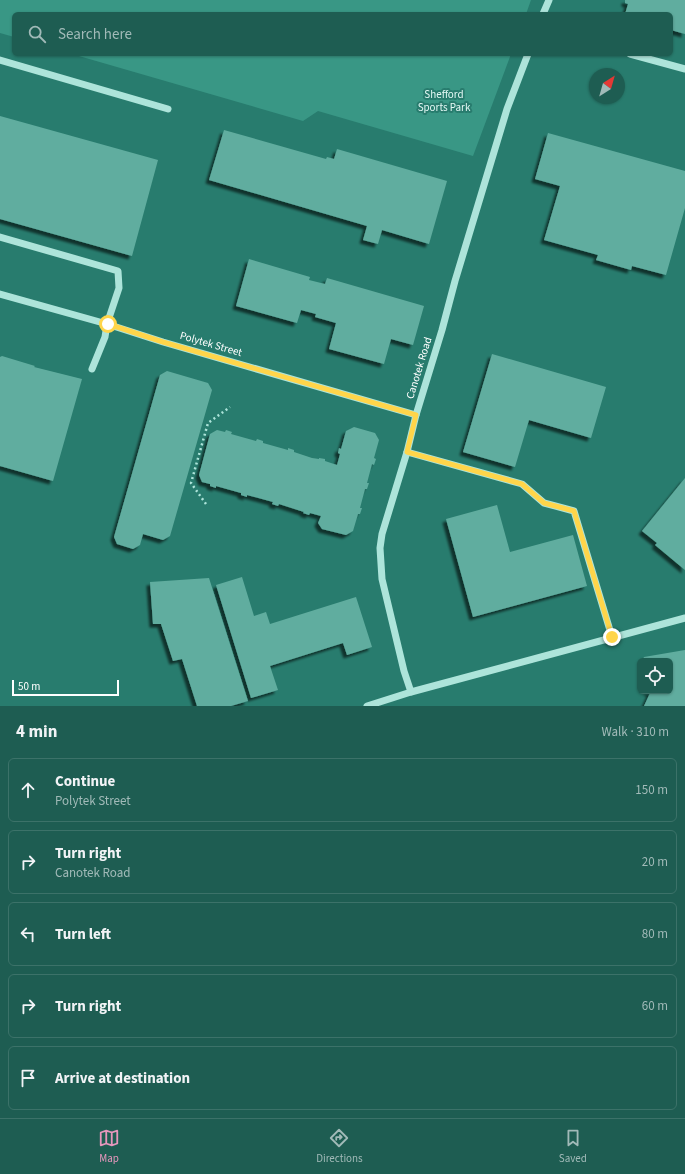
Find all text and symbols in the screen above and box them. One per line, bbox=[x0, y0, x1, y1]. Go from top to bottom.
search box bbox=[12, 12, 673, 56]
icon: search bbox=[26, 23, 48, 45]
text: Search here bbox=[58, 24, 132, 45]
north arrow bbox=[589, 68, 625, 104]
park label: Shefford Sports Park bbox=[418, 87, 471, 115]
route start bbox=[99, 315, 117, 333]
street label: Polytek Street bbox=[178, 328, 244, 360]
street label: Canotek Road bbox=[402, 335, 436, 401]
route end bbox=[603, 628, 621, 646]
map controls bbox=[637, 658, 673, 694]
button: locate bbox=[637, 658, 673, 694]
scale bar bbox=[12, 678, 119, 697]
text: 50 m bbox=[18, 679, 40, 694]
text: 4 min bbox=[16, 720, 57, 744]
text: Walk · 310 m bbox=[601, 723, 669, 741]
text: Continue bbox=[55, 771, 115, 792]
icon: ahead bbox=[17, 779, 39, 801]
text: 150 m bbox=[635, 781, 668, 799]
text: Polytek Street bbox=[55, 792, 131, 810]
text: Turn right bbox=[55, 843, 121, 864]
icon: right bbox=[17, 851, 39, 873]
text: 20 m bbox=[642, 853, 668, 871]
text: Canotek Road bbox=[55, 864, 131, 882]
icon: left bbox=[17, 923, 39, 945]
text: Turn left bbox=[55, 924, 111, 945]
text: 80 m bbox=[642, 925, 668, 943]
icon: right bbox=[17, 995, 39, 1017]
text: Turn right bbox=[55, 996, 121, 1017]
text: 60 m bbox=[642, 997, 668, 1015]
icon: arrive bbox=[17, 1067, 39, 1089]
text: Arrive at destination bbox=[55, 1068, 190, 1089]
tab: Map bbox=[98, 1127, 120, 1166]
tab: Directions bbox=[316, 1127, 363, 1166]
tab: Saved bbox=[559, 1127, 587, 1166]

